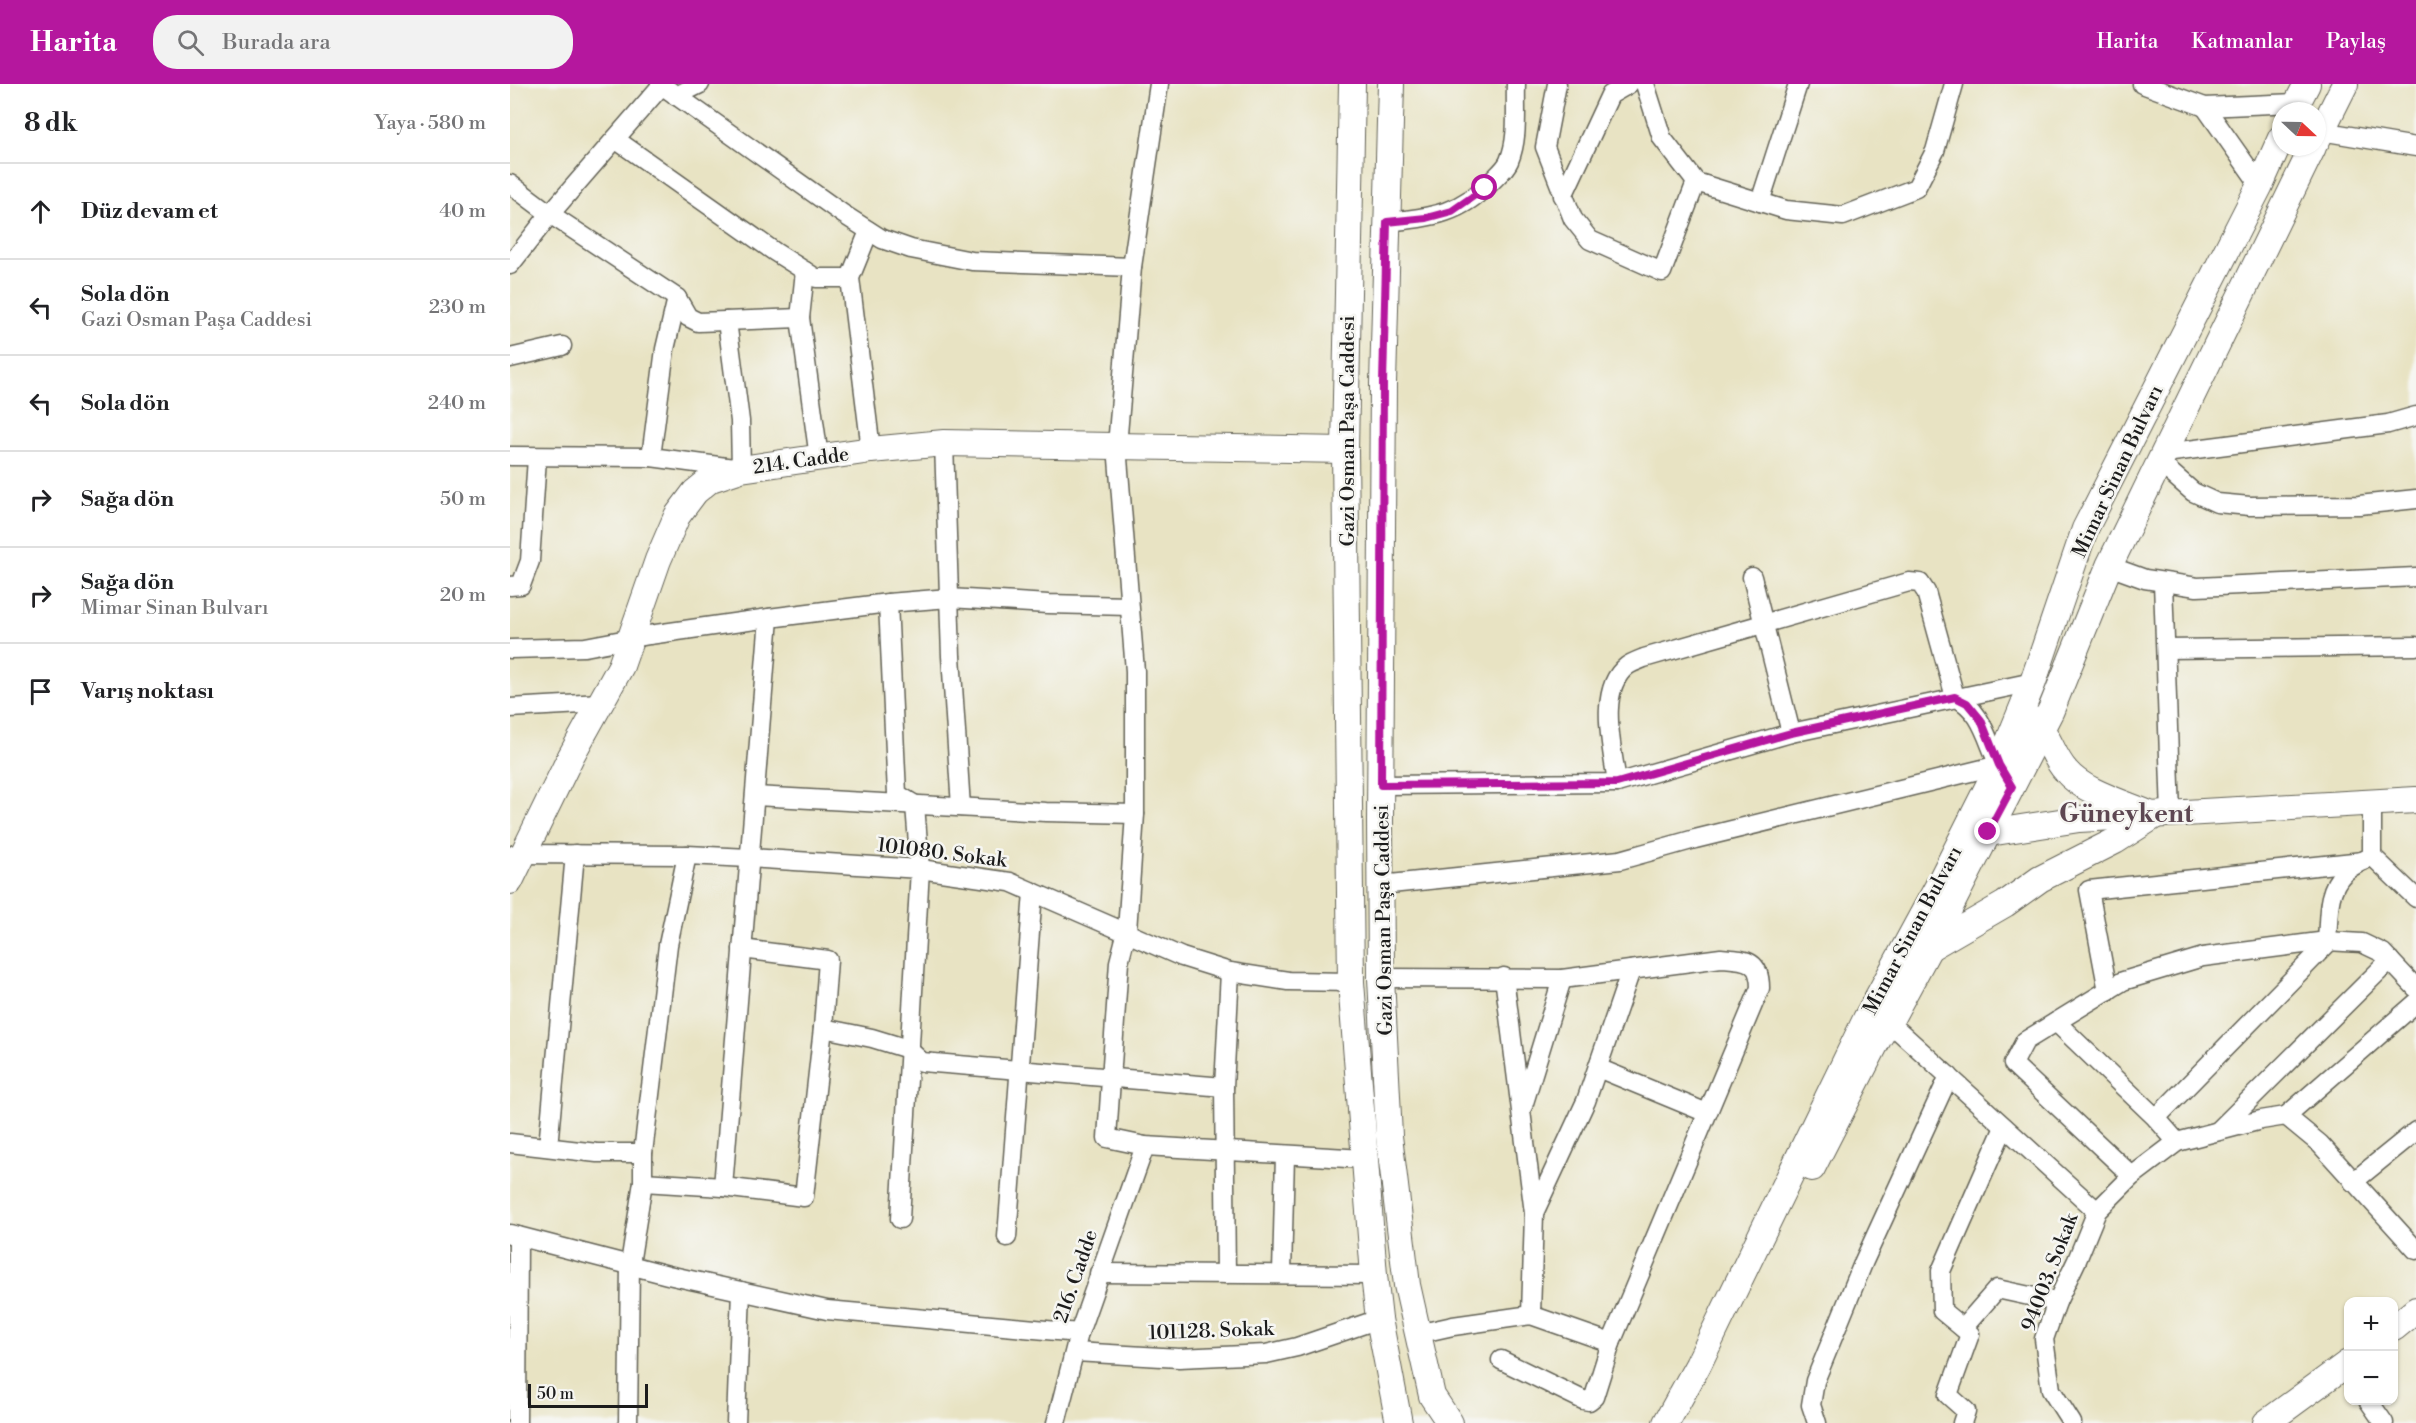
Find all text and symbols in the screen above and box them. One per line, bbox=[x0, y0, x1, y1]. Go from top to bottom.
search box bbox=[153, 15, 573, 69]
text: Harita bbox=[30, 25, 117, 60]
icon: search bbox=[174, 26, 207, 59]
text: Burada ara bbox=[222, 29, 331, 56]
text: Harita bbox=[2096, 29, 2158, 55]
text: Katmanlar bbox=[2191, 29, 2293, 55]
text: Paylaş bbox=[2326, 29, 2386, 55]
north arrow bbox=[2272, 102, 2326, 156]
text: 8 dk bbox=[24, 107, 77, 139]
text: Yaya · 580 m bbox=[374, 111, 486, 136]
route start bbox=[1471, 174, 1497, 200]
icon: ahead bbox=[24, 195, 57, 228]
text: Düz devam et bbox=[81, 198, 218, 225]
text: 40 m bbox=[439, 199, 486, 224]
text: Sola dön bbox=[81, 281, 169, 308]
icon: left bbox=[24, 291, 57, 324]
text: 230 m bbox=[429, 295, 486, 320]
text: Gazi Osman Paşa Caddesi bbox=[81, 308, 312, 333]
street label: Gazi Osman Paşa Caddesi bbox=[1336, 315, 1361, 547]
street label: Mimar Sinan Bulvarı bbox=[2067, 381, 2170, 562]
icon: left bbox=[24, 387, 57, 420]
text: Sola dön bbox=[81, 390, 169, 417]
text: 240 m bbox=[428, 391, 486, 416]
street label: 214. Cadde bbox=[752, 442, 851, 481]
icon: right bbox=[24, 483, 57, 516]
text: Sağa dön bbox=[81, 486, 174, 513]
text: 50 m bbox=[440, 487, 486, 512]
text: Sağa dön bbox=[81, 569, 174, 596]
icon: right bbox=[24, 579, 57, 612]
text: 20 m bbox=[440, 583, 486, 608]
text: Mimar Sinan Bulvarı bbox=[81, 596, 269, 621]
icon: arrive bbox=[24, 675, 57, 708]
text: Varış noktası bbox=[81, 678, 214, 705]
district label: Güneykent bbox=[2059, 798, 2194, 830]
street label: Gazi Osman Paşa Caddesi bbox=[1370, 804, 1399, 1036]
route end bbox=[1974, 818, 2000, 844]
street label: 101080. Sokak bbox=[876, 833, 1010, 874]
street label: Mimar Sinan Bulvarı bbox=[1858, 842, 1969, 1019]
street label: 94003. Sokak bbox=[2016, 1208, 2085, 1335]
street label: 216. Cadde bbox=[1049, 1227, 1104, 1326]
map controls bbox=[2344, 1297, 2398, 1405]
button: + bbox=[2344, 1297, 2398, 1351]
street label: 101128. Sokak bbox=[1148, 1317, 1276, 1346]
button: − bbox=[2344, 1351, 2398, 1405]
scale bar bbox=[528, 1381, 648, 1408]
text: 50 m bbox=[537, 1384, 574, 1404]

